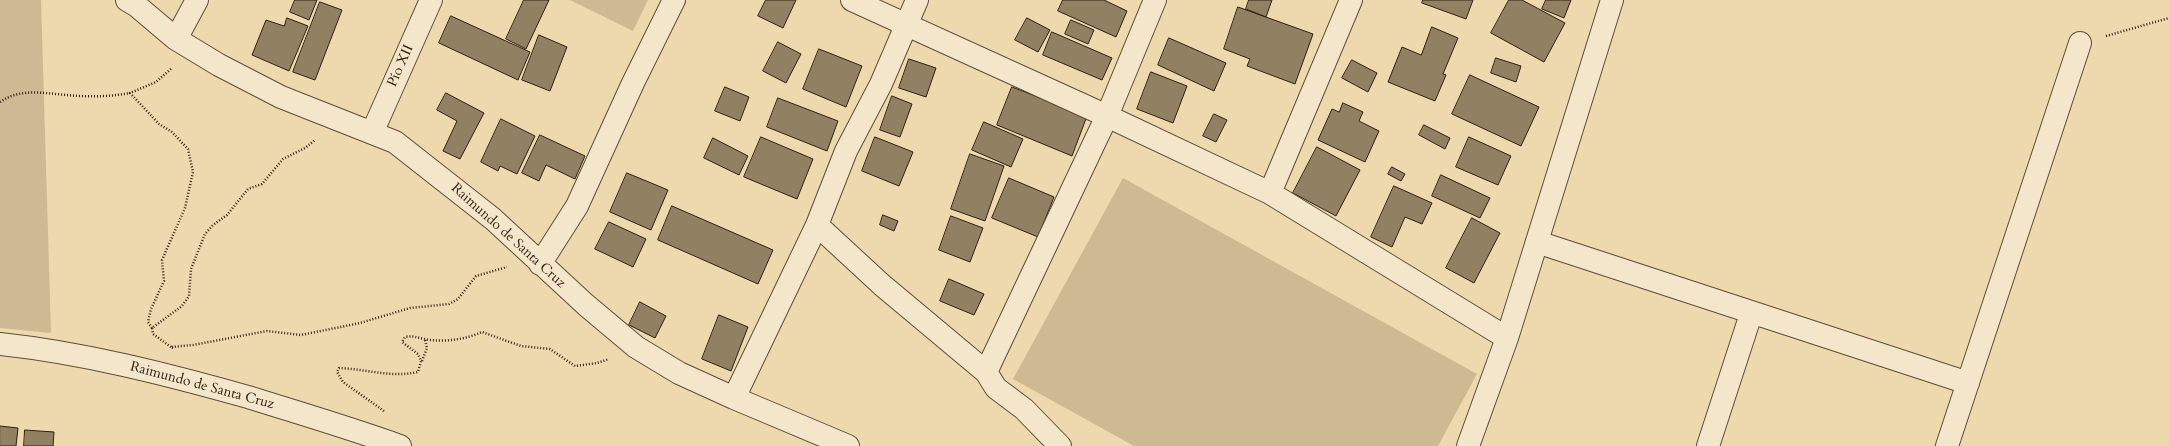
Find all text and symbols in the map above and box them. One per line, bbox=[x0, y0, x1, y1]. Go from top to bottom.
street label: Pío XII bbox=[384, 42, 418, 90]
street label: Raimundo de Santa Cruz bbox=[447, 180, 569, 292]
street label: Raimundo de Santa Cruz bbox=[128, 359, 276, 413]

